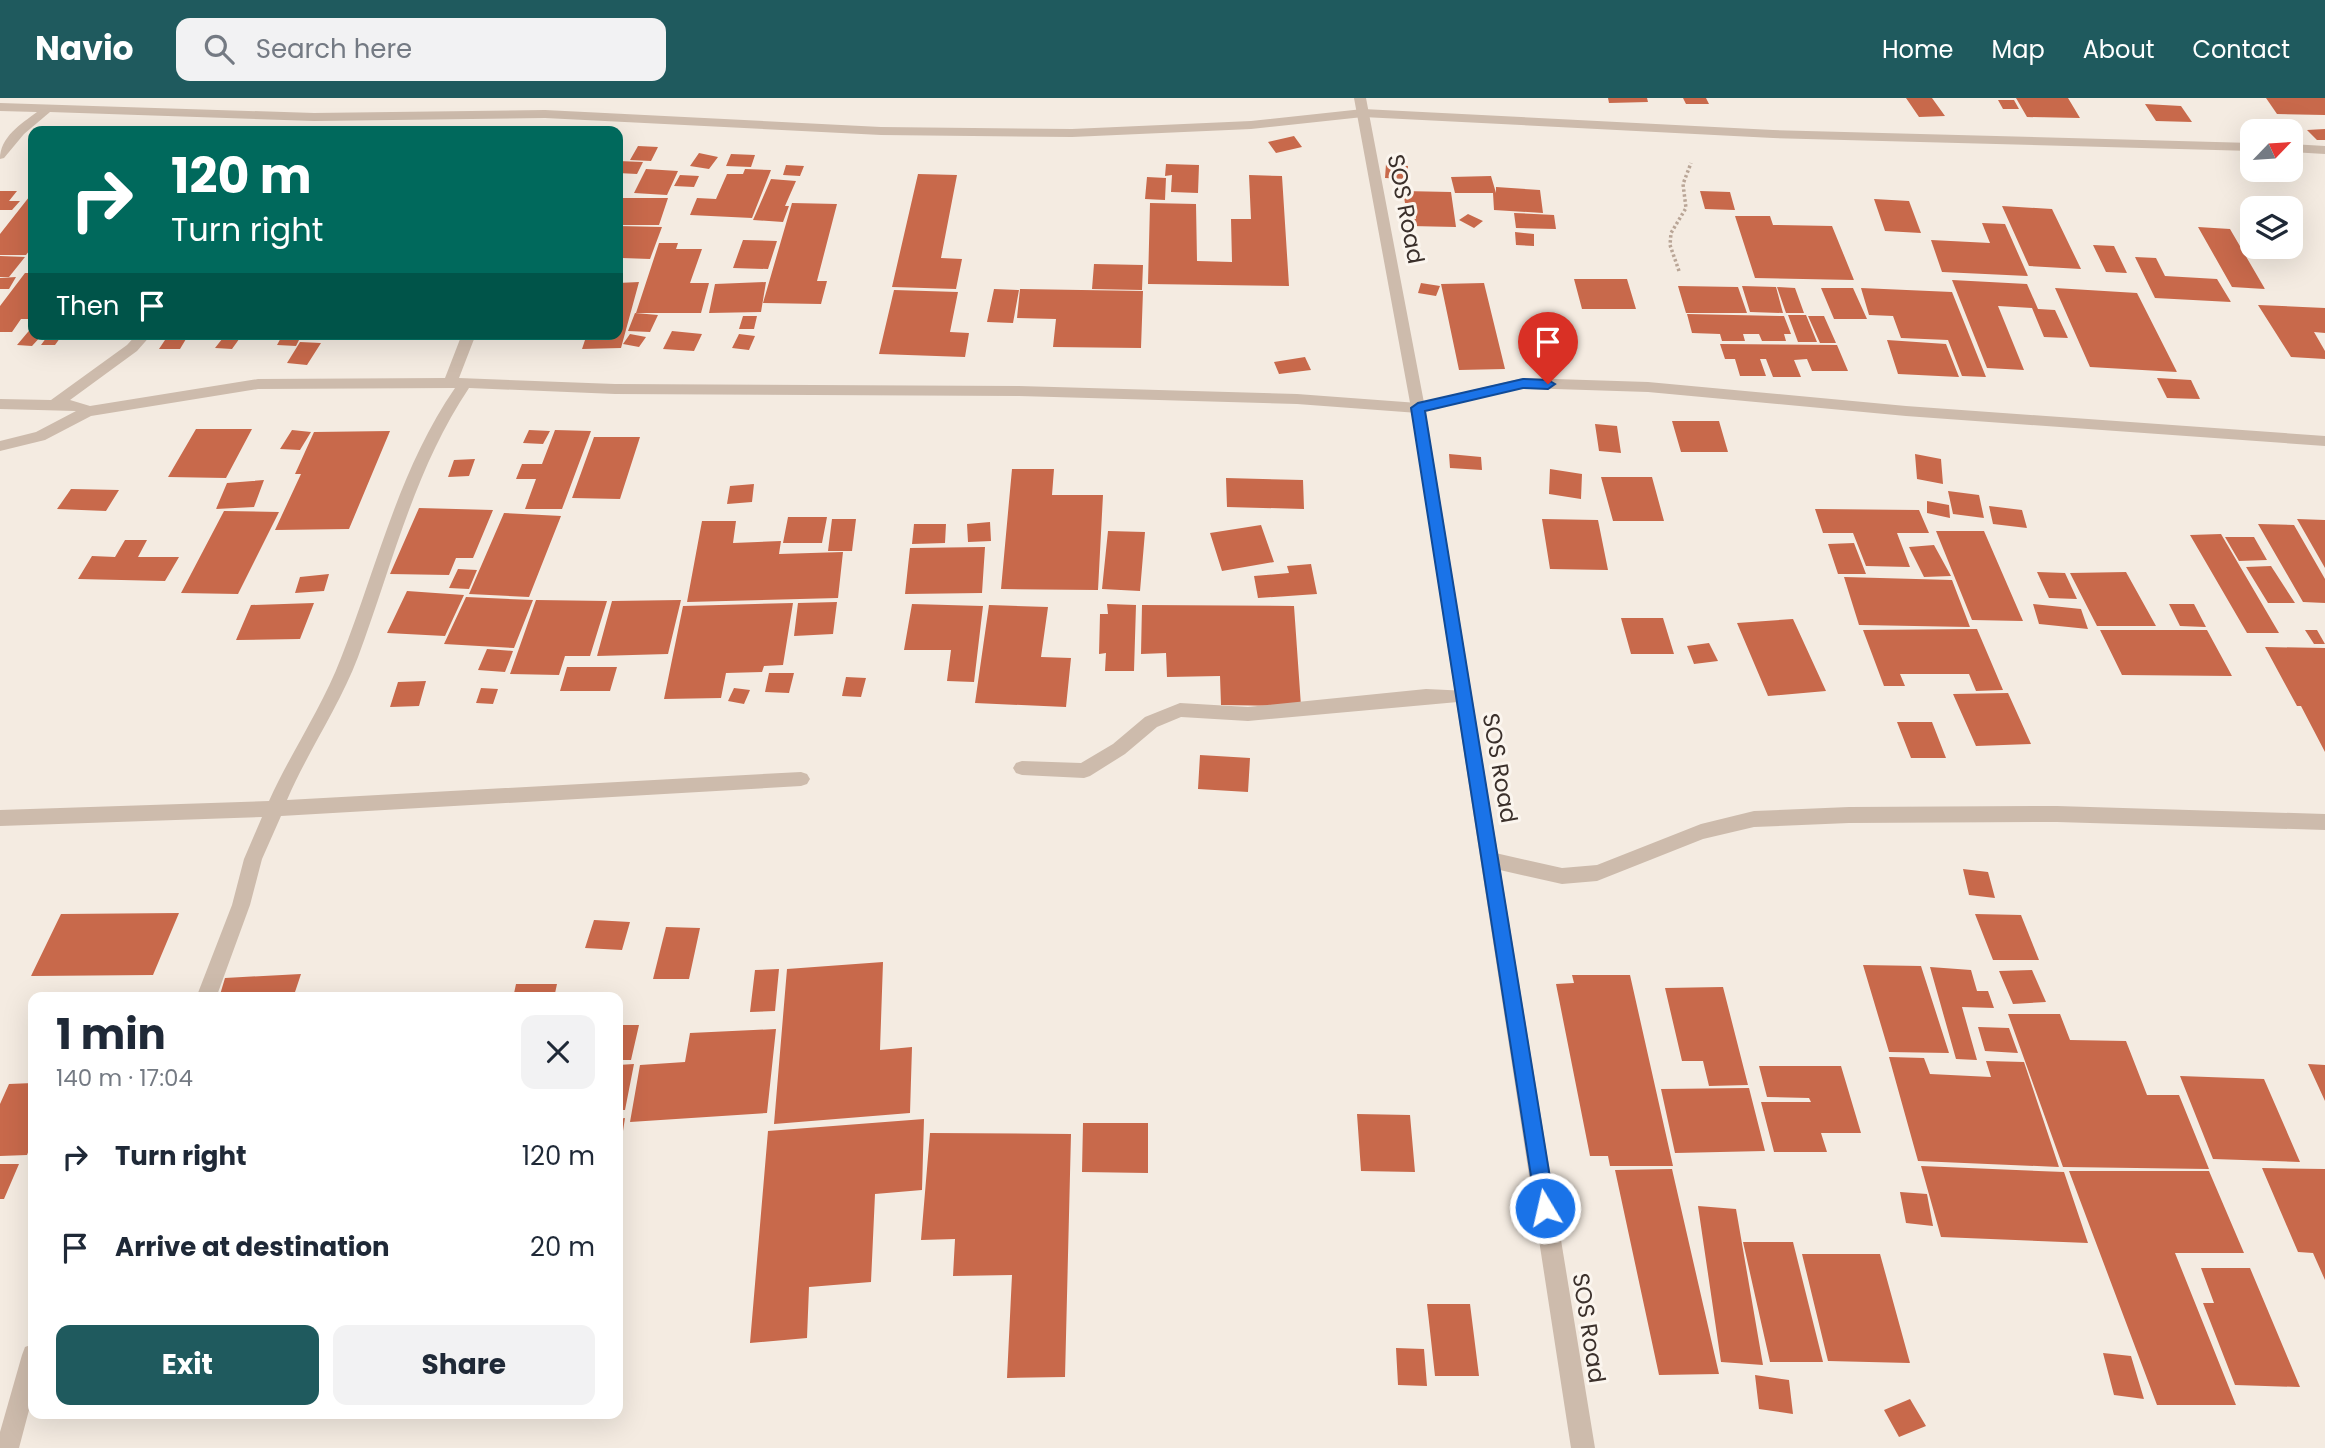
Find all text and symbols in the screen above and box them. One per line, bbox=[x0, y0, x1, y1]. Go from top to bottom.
search box bbox=[176, 18, 666, 81]
text: Navio bbox=[35, 25, 134, 72]
icon: search bbox=[200, 30, 238, 68]
text: Search here bbox=[256, 31, 412, 67]
text: Home bbox=[1882, 33, 1954, 66]
text: Map bbox=[1992, 33, 2045, 66]
text: About bbox=[2083, 33, 2154, 66]
text: Contact bbox=[2192, 33, 2290, 66]
north arrow bbox=[2240, 119, 2303, 182]
map controls bbox=[2240, 119, 2303, 259]
text: 120 m bbox=[171, 142, 312, 210]
street label: SOS Road bbox=[1380, 151, 1432, 267]
icon: right bbox=[56, 154, 147, 245]
button: layers bbox=[2240, 196, 2303, 259]
text: Turn right bbox=[171, 207, 323, 252]
icon: arrive bbox=[133, 287, 171, 325]
text: Then bbox=[56, 288, 119, 324]
pin bbox=[1518, 312, 1578, 384]
icon: arrive bbox=[1529, 323, 1567, 361]
street label: SOS Road bbox=[1475, 711, 1525, 825]
text: 1 min bbox=[56, 1005, 166, 1064]
button: close bbox=[521, 1015, 595, 1089]
text: 140 m · 17:04 bbox=[56, 1062, 193, 1094]
icon: right bbox=[56, 1138, 94, 1176]
text: Turn right bbox=[115, 1138, 247, 1174]
text: 120 m bbox=[522, 1138, 595, 1174]
position arrow bbox=[1508, 1171, 1582, 1245]
icon: arrive bbox=[56, 1229, 94, 1267]
text: Arrive at destination bbox=[115, 1229, 390, 1265]
text: 20 m bbox=[530, 1229, 595, 1265]
street label: SOS Road bbox=[1565, 1271, 1613, 1385]
button: Exit bbox=[56, 1325, 319, 1405]
button: Share bbox=[333, 1325, 595, 1405]

